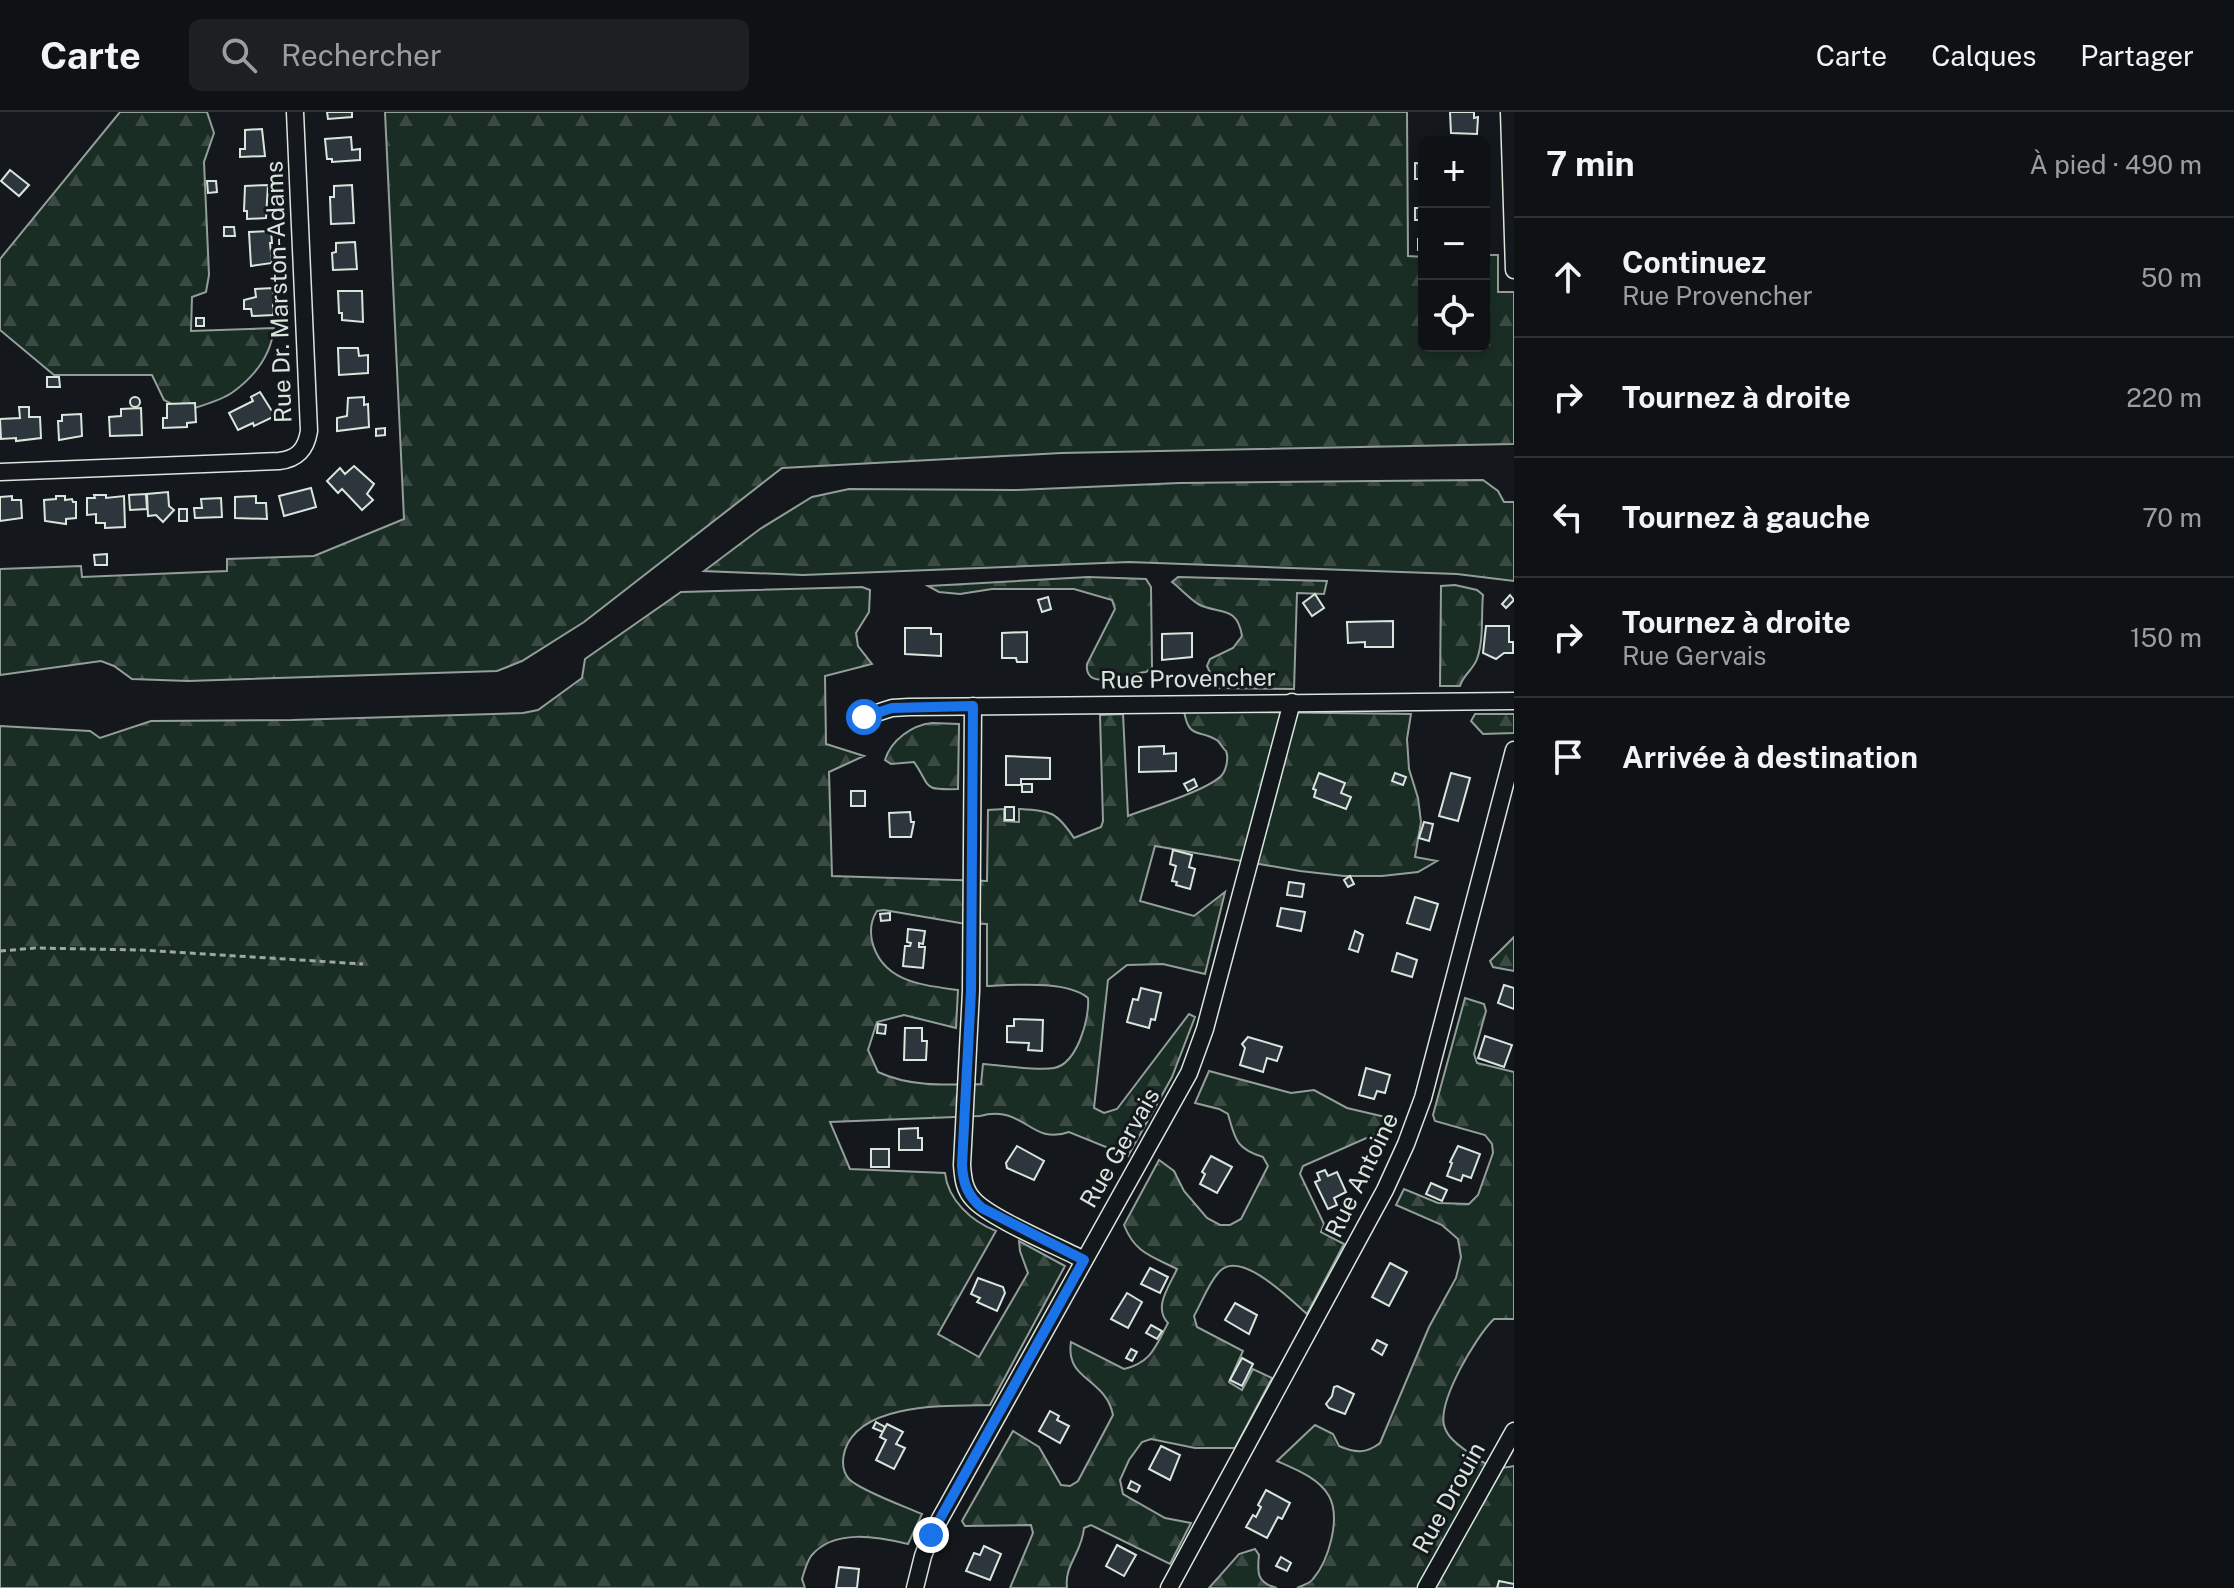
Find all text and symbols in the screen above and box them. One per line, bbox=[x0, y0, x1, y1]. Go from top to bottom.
search box bbox=[189, 19, 749, 91]
text: Carte bbox=[40, 33, 141, 78]
icon: search bbox=[217, 33, 261, 77]
text: Rechercher bbox=[281, 37, 442, 73]
text: Carte bbox=[1816, 39, 1887, 72]
text: Calques bbox=[1931, 39, 2036, 72]
text: Partager bbox=[2080, 39, 2194, 72]
map controls bbox=[1418, 136, 1490, 352]
button: + bbox=[1418, 136, 1490, 208]
text: 7 min bbox=[1546, 144, 1635, 184]
text: À pied · 490 m bbox=[2030, 149, 2202, 180]
street label: Rue Dr. Marston-Adams bbox=[259, 161, 297, 424]
button: − bbox=[1418, 208, 1490, 280]
text: Continuez bbox=[1622, 244, 1766, 280]
icon: ahead bbox=[1546, 255, 1590, 299]
text: 50 m bbox=[2141, 262, 2202, 293]
button: locate bbox=[1418, 280, 1490, 352]
text: Rue Provencher bbox=[1622, 280, 1813, 311]
icon: right bbox=[1546, 375, 1590, 419]
text: Tournez à droite bbox=[1622, 379, 1851, 415]
text: 220 m bbox=[2126, 382, 2202, 413]
icon: left bbox=[1546, 495, 1590, 539]
text: Tournez à gauche bbox=[1622, 499, 1870, 535]
text: 70 m bbox=[2142, 502, 2202, 533]
text: Tournez à droite bbox=[1622, 604, 1851, 640]
icon: right bbox=[1546, 615, 1590, 659]
text: 150 m bbox=[2130, 622, 2202, 653]
text: Rue Gervais bbox=[1622, 640, 1766, 671]
street label: Rue Provencher bbox=[1100, 662, 1276, 694]
route start bbox=[846, 699, 882, 735]
icon: arrive bbox=[1546, 735, 1590, 779]
text: Arrivée à destination bbox=[1622, 739, 1918, 775]
street label: Rue Gervais bbox=[1074, 1083, 1165, 1212]
street label: Rue Antoine bbox=[1319, 1107, 1403, 1242]
street label: Rue Drouin bbox=[1406, 1437, 1490, 1558]
route end bbox=[913, 1517, 949, 1553]

